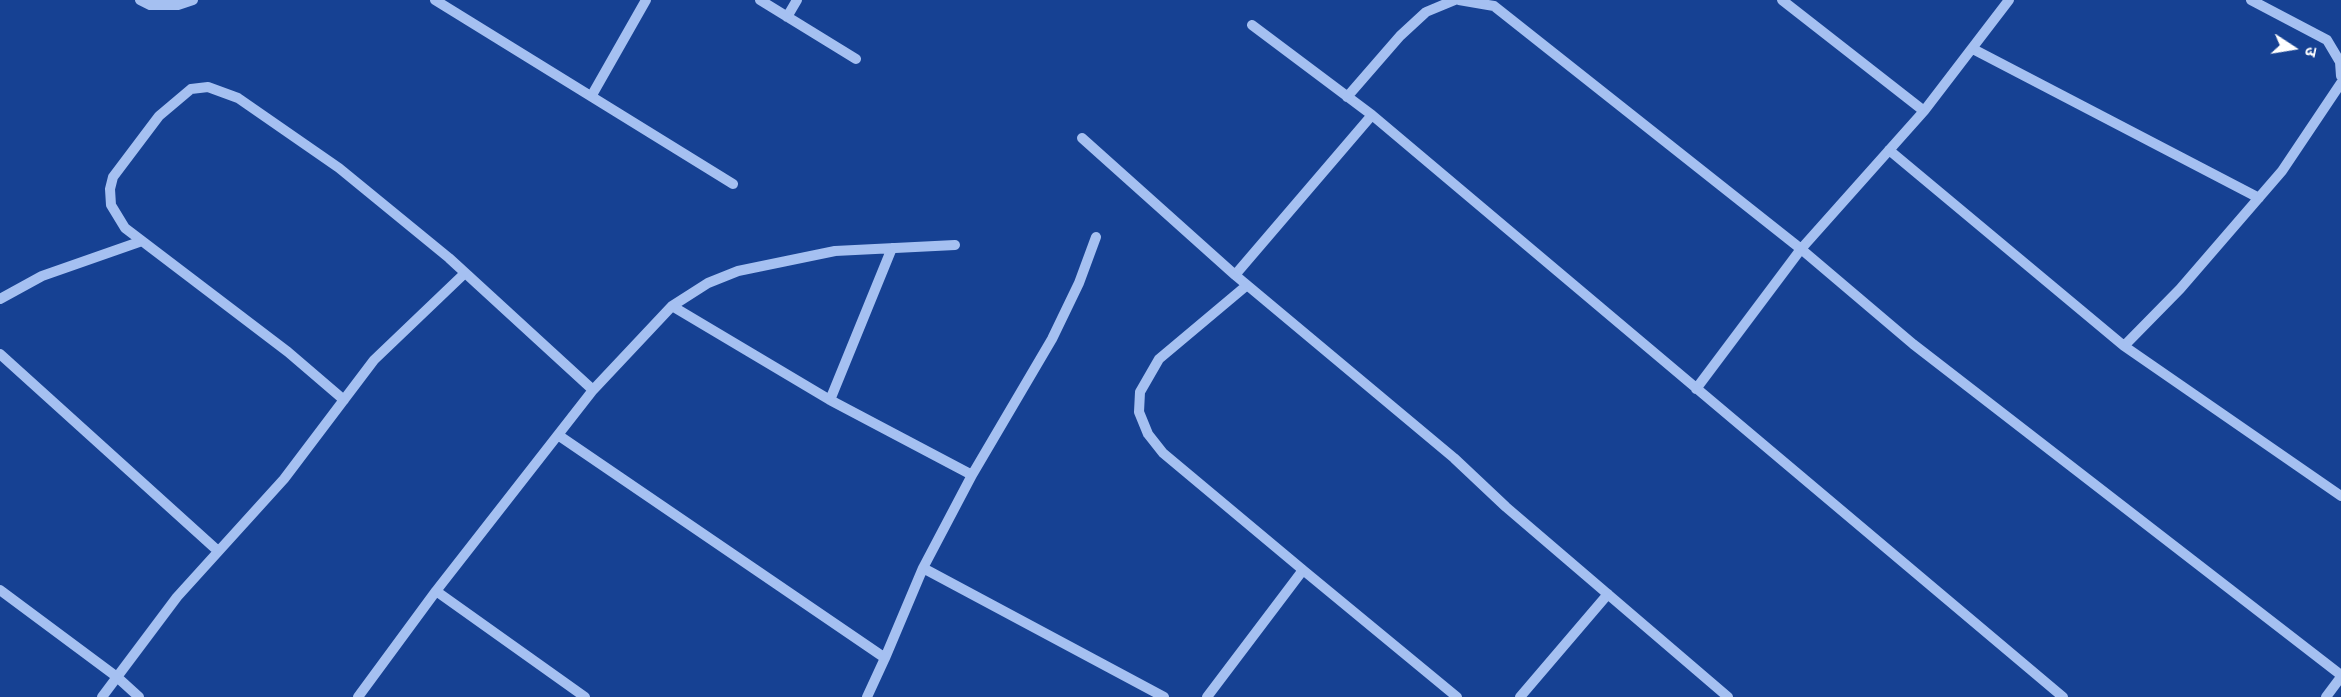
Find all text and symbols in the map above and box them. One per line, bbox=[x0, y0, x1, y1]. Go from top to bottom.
north arrow bbox=[2263, 18, 2323, 78]
text: उ bbox=[2302, 45, 2320, 58]

